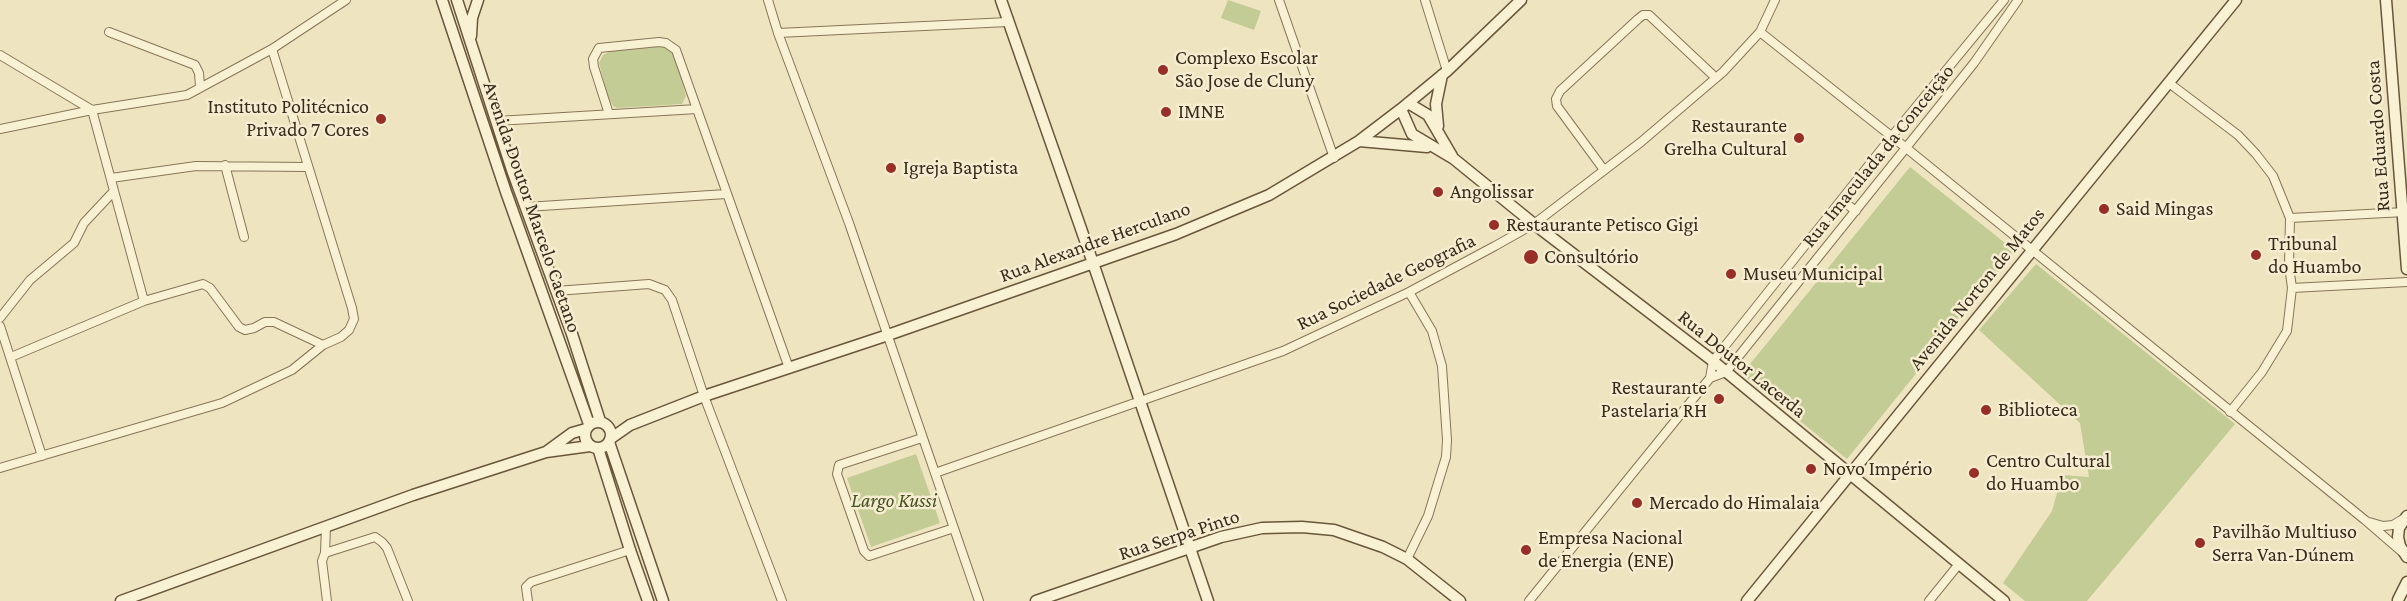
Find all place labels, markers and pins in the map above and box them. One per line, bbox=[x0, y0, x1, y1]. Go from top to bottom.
place label: Complexo Escolar São Jose de Cluny bbox=[1175, 46, 1318, 93]
marker: Complexo Escolar São Jose de Cluny bbox=[1156, 63, 1170, 77]
place label: Instituto Politécnico Privado 7 Cores bbox=[207, 95, 369, 142]
place label: IMNE bbox=[1178, 100, 1225, 124]
marker: IMNE bbox=[1159, 105, 1173, 119]
marker: Instituto Politécnico Privado 7 Cores bbox=[374, 112, 388, 126]
place label: Restaurante Grelha Cultural bbox=[1664, 114, 1787, 161]
marker: Restaurante Grelha Cultural bbox=[1792, 131, 1806, 145]
place label: Igreja Baptista bbox=[903, 156, 1018, 180]
marker: Igreja Baptista bbox=[884, 161, 898, 175]
place label: Angolissar bbox=[1450, 180, 1534, 204]
marker: Angolissar bbox=[1431, 185, 1445, 199]
place label: Said Mingas bbox=[2116, 197, 2213, 221]
marker: Said Mingas bbox=[2097, 202, 2111, 216]
place label: Restaurante Petisco Gigi bbox=[1506, 213, 1698, 237]
marker: Restaurante Petisco Gigi bbox=[1487, 218, 1501, 232]
place label: Tribunal do Huambo bbox=[2268, 232, 2361, 279]
place label: Consultório bbox=[1544, 245, 1639, 269]
marker: Consultório bbox=[1522, 248, 1540, 266]
marker: Tribunal do Huambo bbox=[2249, 248, 2263, 262]
place label: Museu Municipal bbox=[1743, 262, 1883, 286]
marker: Museu Municipal bbox=[1724, 267, 1738, 281]
place label: Restaurante Pastelaria RH bbox=[1601, 376, 1707, 423]
marker: Restaurante Pastelaria RH bbox=[1712, 392, 1726, 406]
place label: Biblioteca bbox=[1998, 398, 2078, 422]
marker: Biblioteca bbox=[1979, 403, 1993, 417]
place label: Centro Cultural do Huambo bbox=[1986, 449, 2110, 496]
place label: Novo Império bbox=[1823, 457, 1932, 481]
marker: Novo Império bbox=[1804, 462, 1818, 476]
marker: Centro Cultural do Huambo bbox=[1967, 466, 1981, 480]
place label: Mercado do Himalaia bbox=[1649, 491, 1820, 515]
marker: Mercado do Himalaia bbox=[1630, 496, 1644, 510]
place label: Pavilhão Multiuso Serra Van-Dúnem bbox=[2212, 520, 2357, 567]
place label: Empresa Nacional de Energia (ENE) bbox=[1538, 526, 1683, 573]
marker: Pavilhão Multiuso Serra Van-Dúnem bbox=[2193, 536, 2207, 550]
marker: Empresa Nacional de Energia (ENE) bbox=[1519, 543, 1533, 557]

